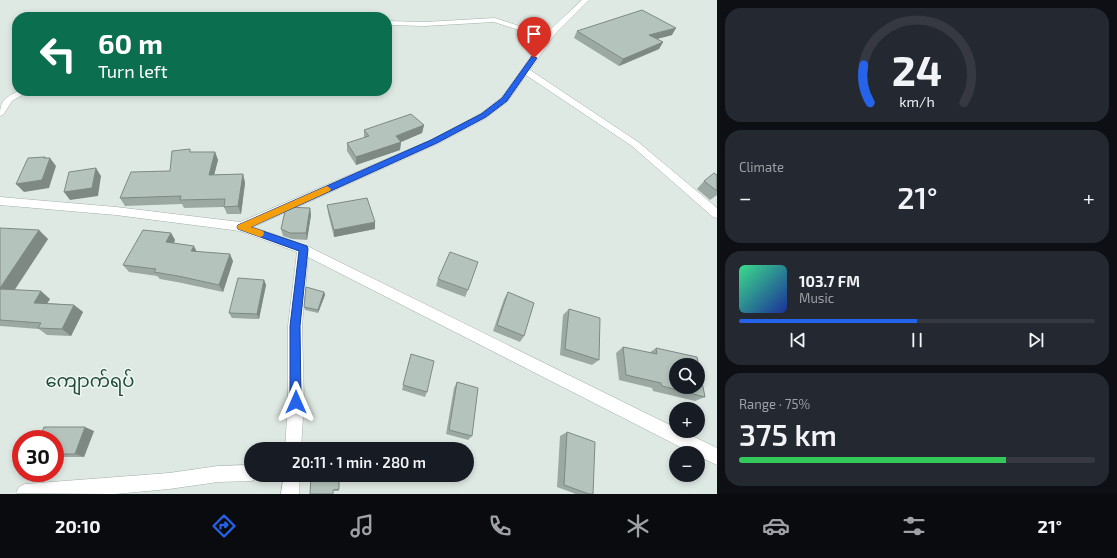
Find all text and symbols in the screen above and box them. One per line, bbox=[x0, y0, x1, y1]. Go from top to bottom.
pin bbox=[517, 17, 551, 58]
icon: arrive bbox=[523, 23, 545, 45]
text: 60 m bbox=[98, 26, 163, 60]
icon: left bbox=[32, 28, 84, 80]
text: 24 bbox=[892, 44, 942, 94]
text: Turn left bbox=[98, 60, 168, 82]
text: km/h bbox=[899, 92, 935, 109]
text: Climate bbox=[739, 159, 784, 175]
text: 21° bbox=[897, 179, 938, 215]
text: − bbox=[739, 184, 752, 210]
text: + bbox=[1083, 184, 1095, 210]
text: 103.7 FM bbox=[799, 272, 860, 290]
text: Music bbox=[799, 290, 834, 306]
icon: previous bbox=[787, 329, 809, 351]
icon: pause bbox=[906, 329, 928, 351]
icon: next bbox=[1025, 329, 1047, 351]
map controls bbox=[669, 358, 705, 482]
button: search bbox=[669, 358, 705, 394]
district label: ကျောက်ရပ် bbox=[46, 368, 134, 396]
position arrow bbox=[275, 381, 317, 423]
text: Range · 75% bbox=[739, 396, 810, 412]
button: + bbox=[669, 402, 705, 438]
text: 375 km bbox=[739, 416, 837, 452]
speed limit sign: 30 bbox=[12, 430, 64, 482]
button: − bbox=[669, 446, 705, 482]
text: 20:11 · 1 min · 280 m bbox=[292, 453, 426, 471]
icon: directions bbox=[210, 512, 238, 540]
icon: music bbox=[348, 512, 376, 540]
icon: phone bbox=[486, 512, 514, 540]
icon: climate bbox=[624, 512, 652, 540]
icon: car bbox=[762, 512, 790, 540]
icon: filters bbox=[900, 512, 928, 540]
text: 20:10 bbox=[55, 515, 101, 537]
text: 21° bbox=[1038, 515, 1062, 537]

